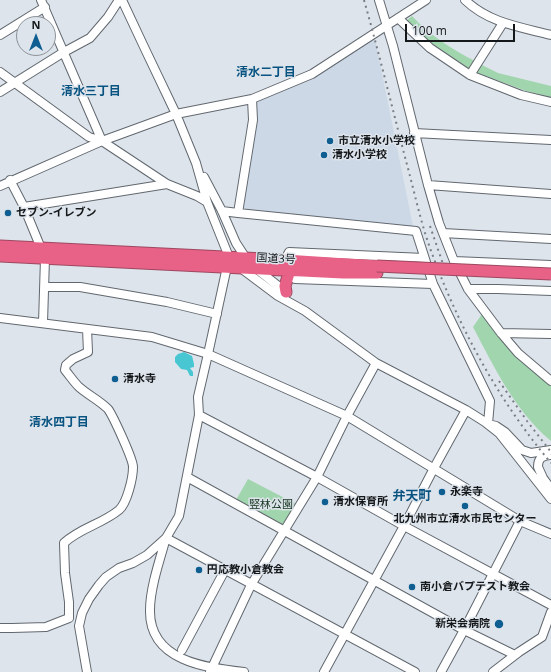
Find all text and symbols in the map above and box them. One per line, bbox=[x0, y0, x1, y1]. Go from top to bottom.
north arrow bbox=[16, 16, 56, 56]
scale bar bbox=[407, 16, 517, 42]
text: N bbox=[32, 17, 40, 32]
text: 100 m bbox=[412, 22, 447, 39]
district label: 清水二丁目 bbox=[236, 66, 296, 80]
district label: 清水三丁目 bbox=[61, 85, 121, 99]
place label: 市立清水小学校 bbox=[338, 134, 415, 148]
marker: 市立清水小学校 bbox=[325, 136, 335, 146]
place label: 清水小学校 bbox=[332, 148, 387, 162]
marker: 清水小学校 bbox=[319, 150, 329, 160]
place label: セブン-イレブン bbox=[16, 206, 97, 220]
marker: セブン-イレブン bbox=[3, 208, 13, 218]
street label: 国道3号 bbox=[256, 251, 296, 267]
place label: 清水寺 bbox=[123, 372, 156, 386]
marker: 清水寺 bbox=[110, 374, 120, 384]
district label: 清水四丁目 bbox=[29, 416, 89, 430]
place label: 永楽寺 bbox=[450, 485, 483, 499]
marker: 永楽寺 bbox=[437, 487, 447, 497]
district label: 弁天町 bbox=[393, 488, 431, 504]
place label: 清水保育所 bbox=[333, 495, 388, 509]
marker: 清水保育所 bbox=[320, 497, 330, 507]
park label: 竪林公園 bbox=[249, 498, 293, 512]
marker: 北九州市立清水市民センター bbox=[460, 501, 470, 511]
place label: 北九州市立清水市民センター bbox=[394, 512, 536, 526]
place label: 円応教小倉教会 bbox=[207, 563, 284, 577]
marker: 円応教小倉教会 bbox=[194, 565, 204, 575]
place label: 南小倉バプテスト教会 bbox=[420, 580, 530, 594]
marker: 南小倉バプテスト教会 bbox=[407, 582, 417, 592]
place label: 新栄会病院 bbox=[435, 617, 490, 631]
marker: 新栄会病院 bbox=[493, 618, 505, 630]

